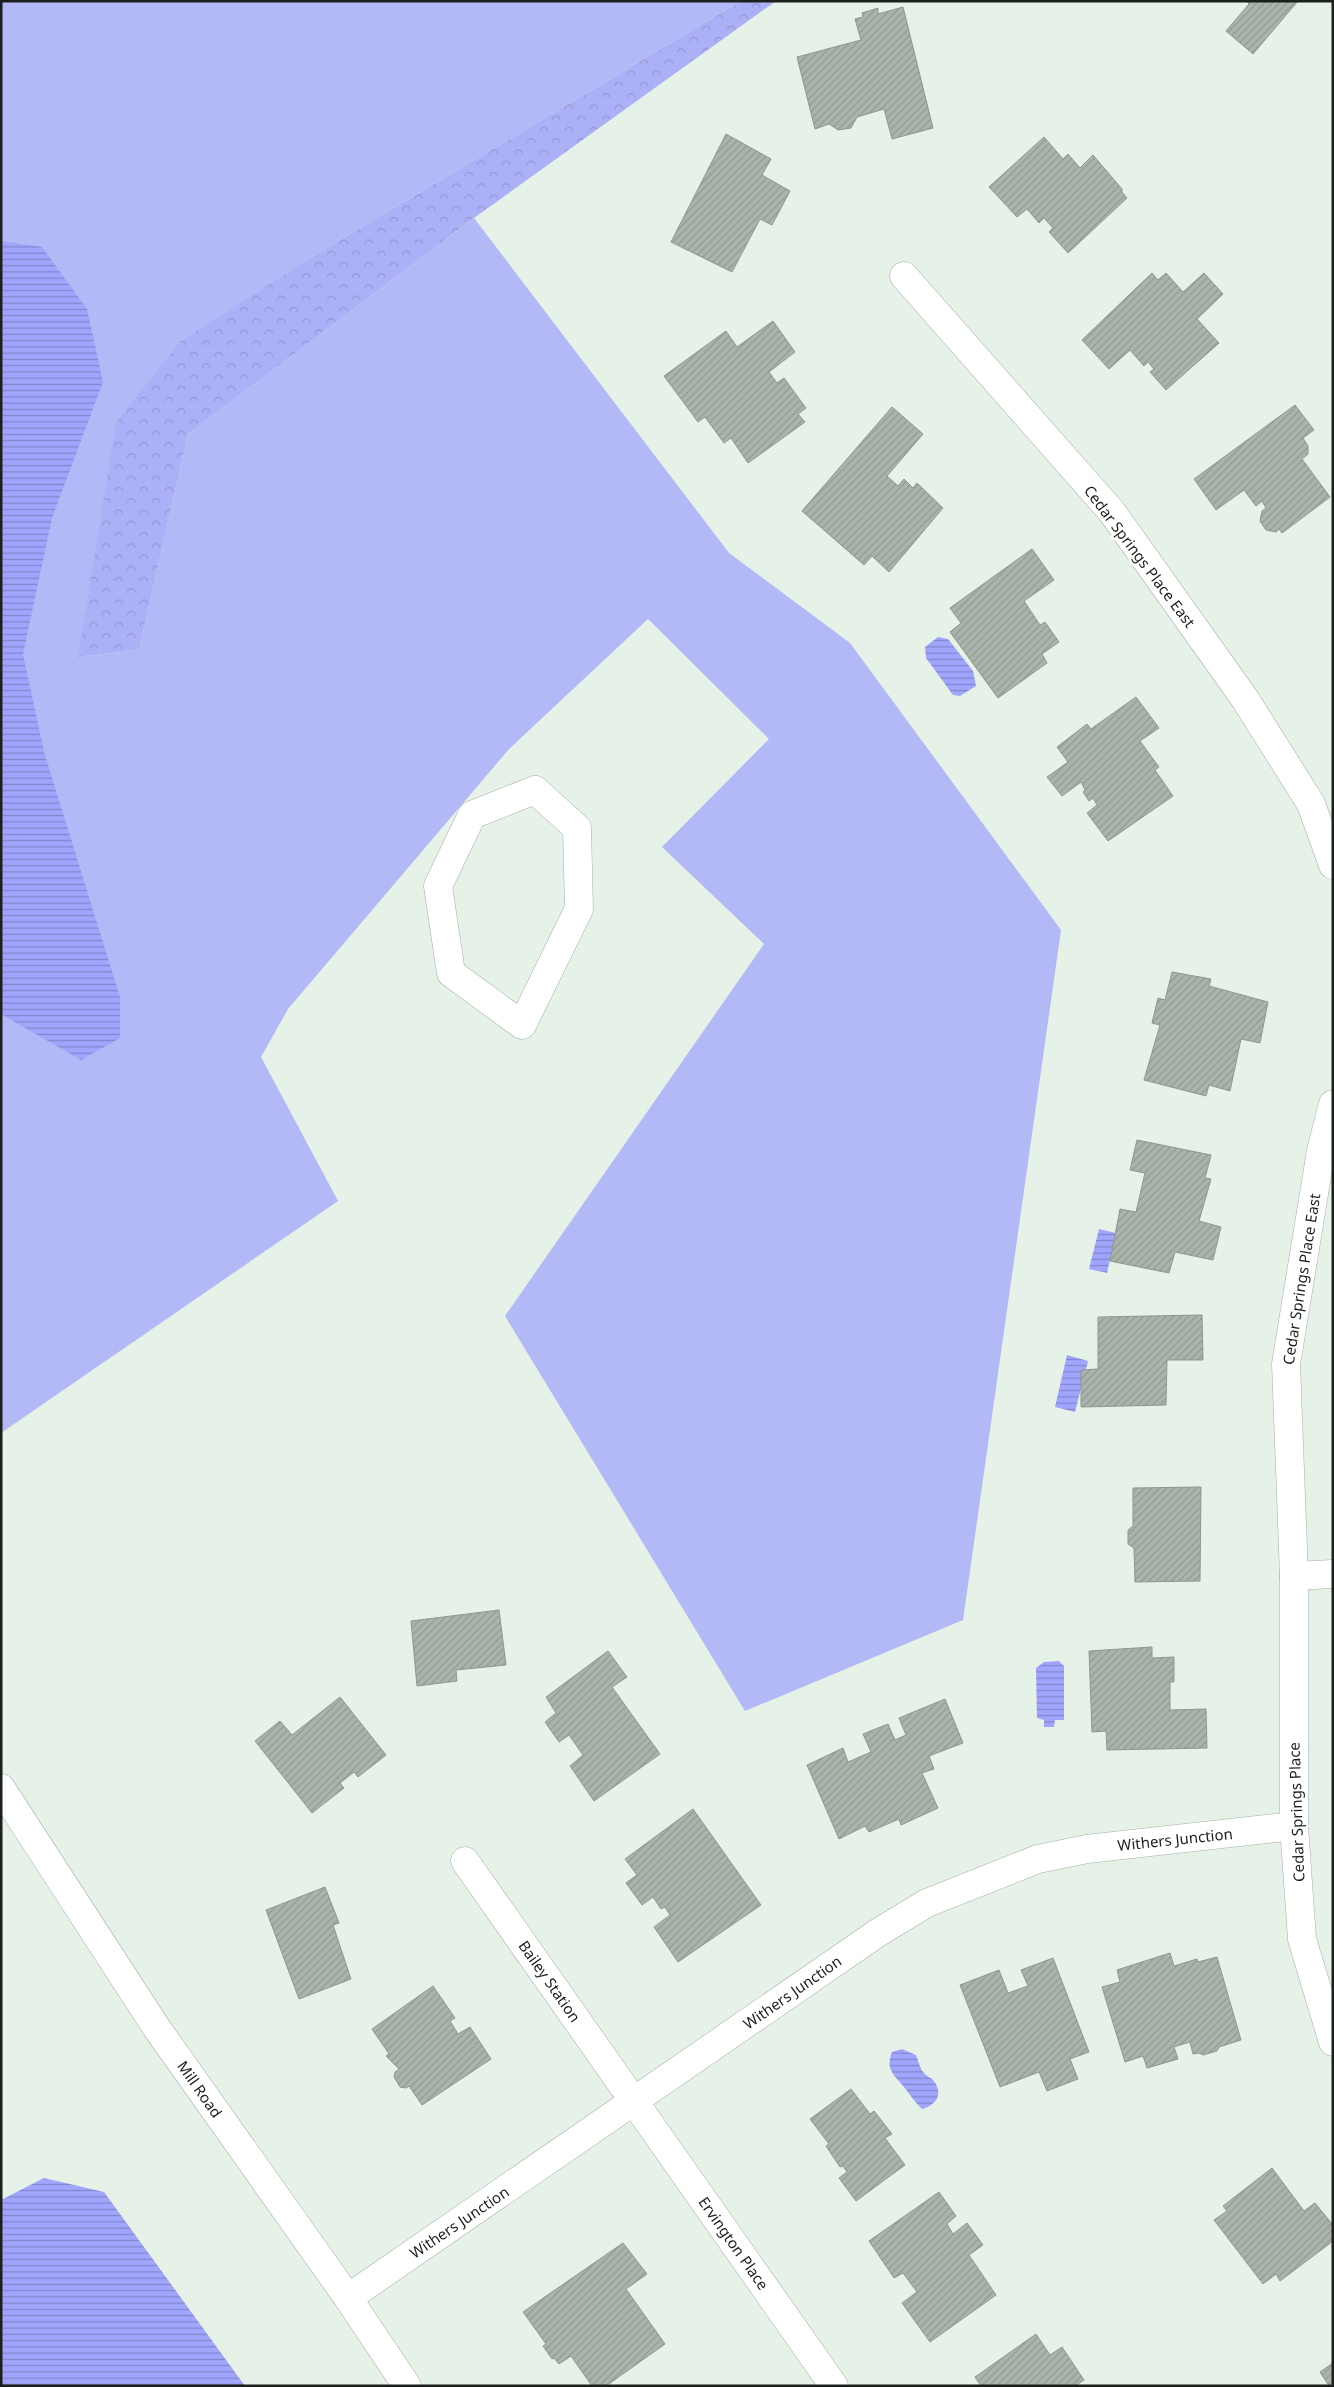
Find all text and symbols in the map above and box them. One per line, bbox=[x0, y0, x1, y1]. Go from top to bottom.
street label: Cedar Springs Place East bbox=[1080, 481, 1200, 632]
street label: Cedar Springs Place East bbox=[1278, 1191, 1325, 1366]
street label: Cedar Springs Place bbox=[1284, 1742, 1308, 1882]
street label: Withers Junction bbox=[1116, 1823, 1234, 1855]
street label: Bailey Station bbox=[514, 1936, 586, 2026]
street label: Withers Junction bbox=[739, 1951, 845, 2033]
street label: Mill Road bbox=[173, 2057, 227, 2121]
street label: Withers Junction bbox=[405, 2181, 513, 2263]
street label: Ervington Place bbox=[694, 2193, 774, 2293]

